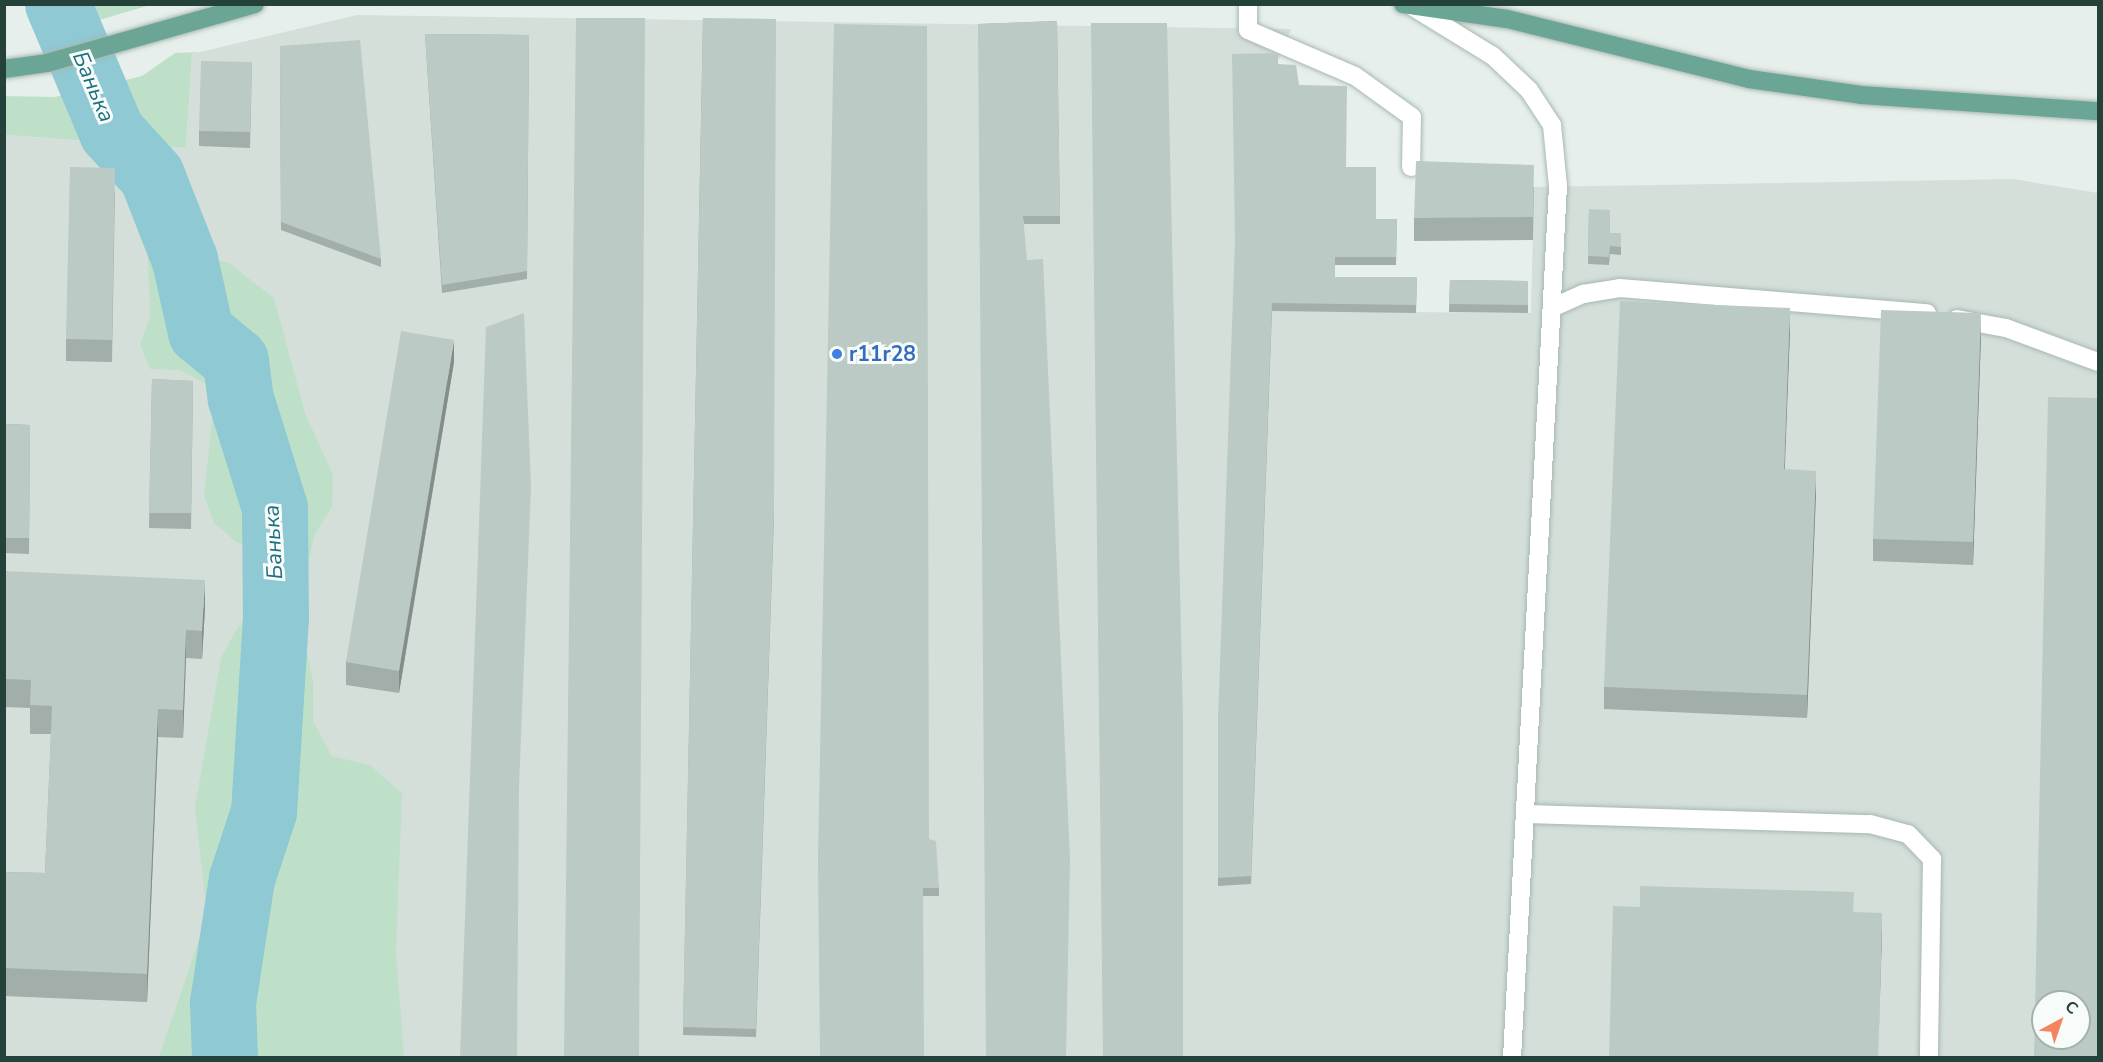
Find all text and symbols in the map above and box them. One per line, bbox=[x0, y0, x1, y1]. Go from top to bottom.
water label: Банька bbox=[66, 48, 120, 126]
place label: r11r28 bbox=[849, 341, 916, 367]
marker: r11r28 bbox=[830, 347, 844, 361]
water label: Банька bbox=[259, 504, 289, 580]
north arrow bbox=[2031, 990, 2091, 1050]
text: С bbox=[2060, 996, 2083, 1020]

